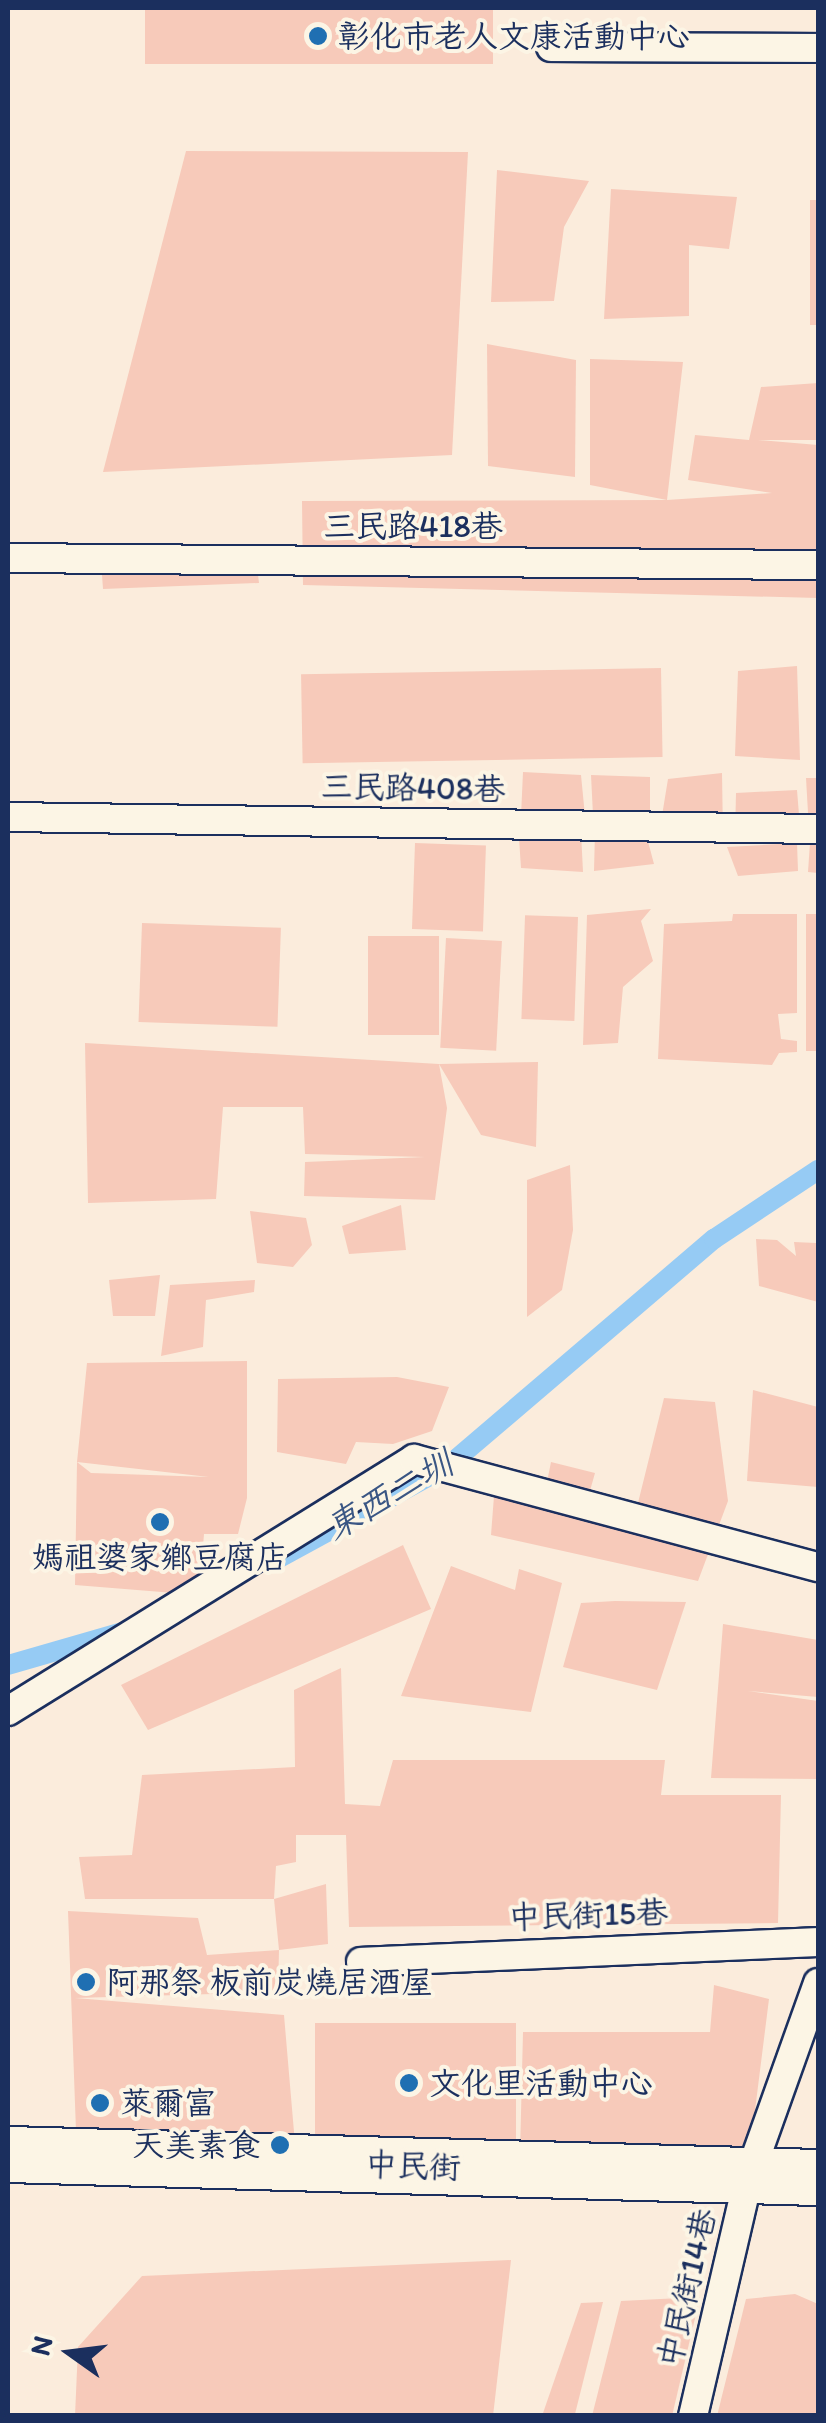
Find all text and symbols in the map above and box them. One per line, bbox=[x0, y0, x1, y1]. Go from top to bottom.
place label: 彰化市老人文康活動中心 bbox=[338, 17, 690, 55]
marker: 彰化市老人文康活動中心 bbox=[307, 25, 329, 47]
street label: 三民路418巷 bbox=[323, 507, 503, 545]
street label: 三民路408巷 bbox=[320, 767, 506, 809]
water label: 東西二圳 bbox=[318, 1442, 460, 1548]
marker: 媽祖婆家鄉豆腐店 bbox=[149, 1511, 171, 1533]
place label: 媽祖婆家鄉豆腐店 bbox=[32, 1538, 288, 1576]
street label: 中民街15巷 bbox=[508, 1893, 668, 1937]
place label: 阿那祭 板前炭燒居酒屋 bbox=[106, 1963, 433, 2001]
marker: 阿那祭 板前炭燒居酒屋 bbox=[75, 1971, 97, 1993]
place label: 文化里活動中心 bbox=[429, 2064, 653, 2102]
marker: 文化里活動中心 bbox=[398, 2072, 420, 2094]
place label: 萊爾富 bbox=[120, 2084, 216, 2122]
marker: 萊爾富 bbox=[89, 2092, 111, 2114]
place label: 天美素食 bbox=[132, 2126, 260, 2164]
marker: 天美素食 bbox=[269, 2134, 291, 2156]
street label: 中民街 bbox=[364, 2145, 462, 2187]
street label: 中民街14巷 bbox=[650, 2205, 724, 2371]
north arrow bbox=[20, 2303, 120, 2403]
text: N bbox=[22, 2332, 60, 2359]

